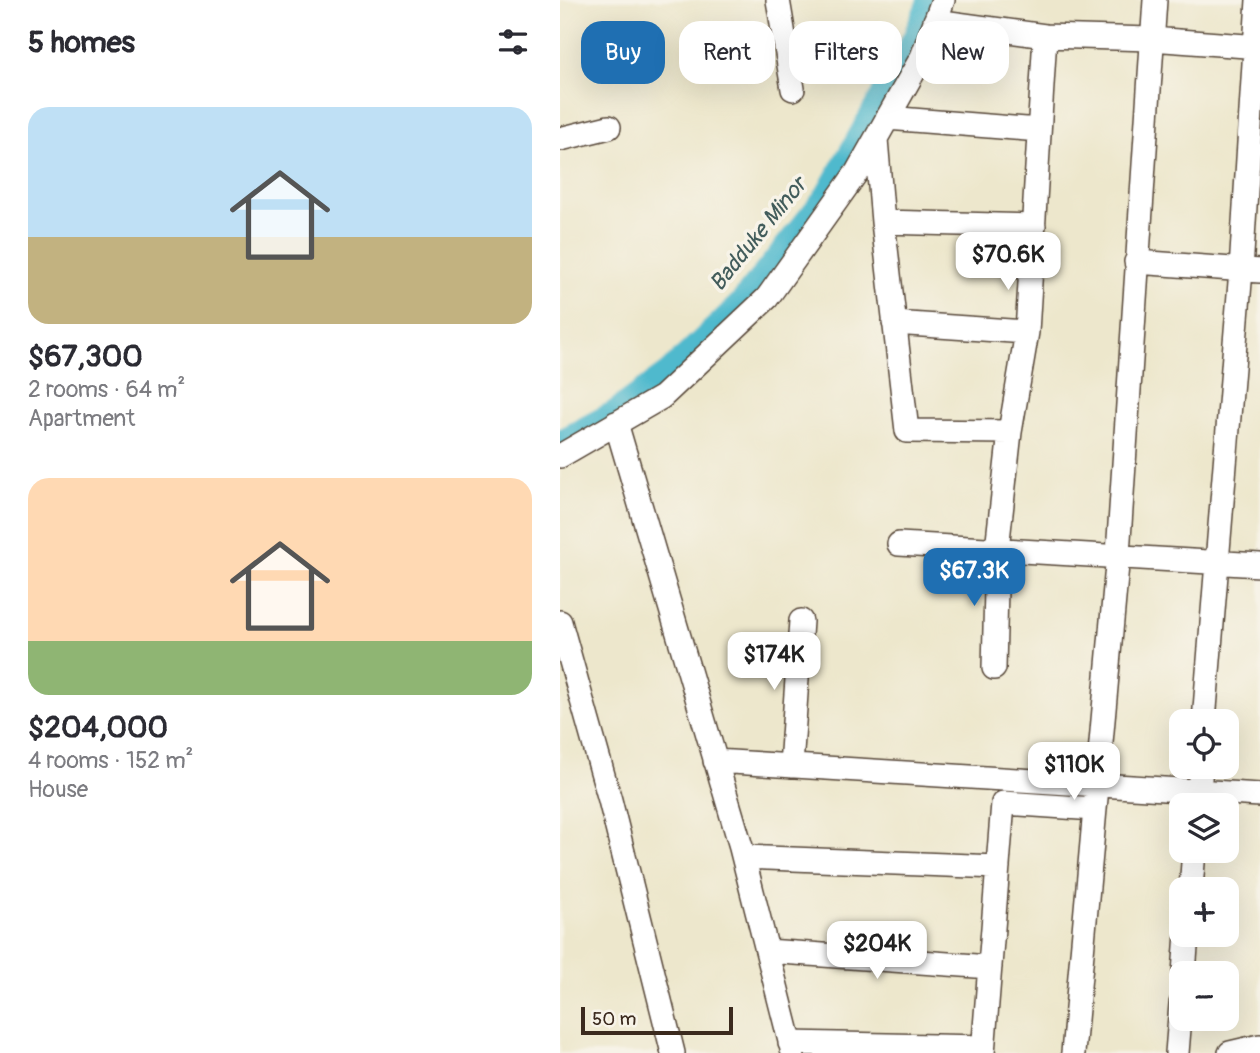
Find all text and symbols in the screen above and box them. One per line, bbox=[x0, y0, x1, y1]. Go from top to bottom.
chip: Buy bbox=[581, 21, 665, 84]
chip: Rent bbox=[679, 21, 775, 84]
chip: Filters bbox=[789, 21, 902, 84]
chip: New bbox=[916, 21, 1009, 84]
icon: filters bbox=[494, 23, 532, 61]
text: 5 homes bbox=[28, 24, 135, 61]
icon: home bbox=[217, 152, 343, 278]
water label: Badduke Minor bbox=[703, 169, 815, 297]
pin: $70.6K bbox=[951, 232, 1065, 292]
text: $70.6K bbox=[972, 240, 1044, 269]
text: $67,300 bbox=[28, 338, 143, 375]
text: 2 rooms · 64 m² bbox=[28, 375, 185, 404]
text: Apartment bbox=[28, 404, 135, 433]
icon: home bbox=[217, 523, 343, 649]
pin: $67.3K bbox=[917, 548, 1031, 608]
text: $67.3K bbox=[939, 556, 1009, 585]
pin: $174K bbox=[725, 632, 823, 692]
text: $174K bbox=[744, 640, 804, 669]
text: $204,000 bbox=[28, 709, 168, 746]
map controls bbox=[1169, 709, 1239, 1031]
button: locate bbox=[1169, 709, 1239, 779]
pin: $110K bbox=[1025, 742, 1123, 802]
text: 4 rooms · 152 m² bbox=[28, 746, 194, 775]
text: $110K bbox=[1044, 750, 1104, 779]
text: House bbox=[28, 775, 88, 804]
button: layers bbox=[1169, 793, 1239, 863]
button: + bbox=[1169, 877, 1239, 947]
pin: $204K bbox=[828, 922, 926, 981]
text: $204K bbox=[843, 929, 911, 958]
button: − bbox=[1169, 961, 1239, 1031]
scale bar bbox=[581, 1004, 733, 1036]
text: 50 m bbox=[592, 1007, 636, 1031]

